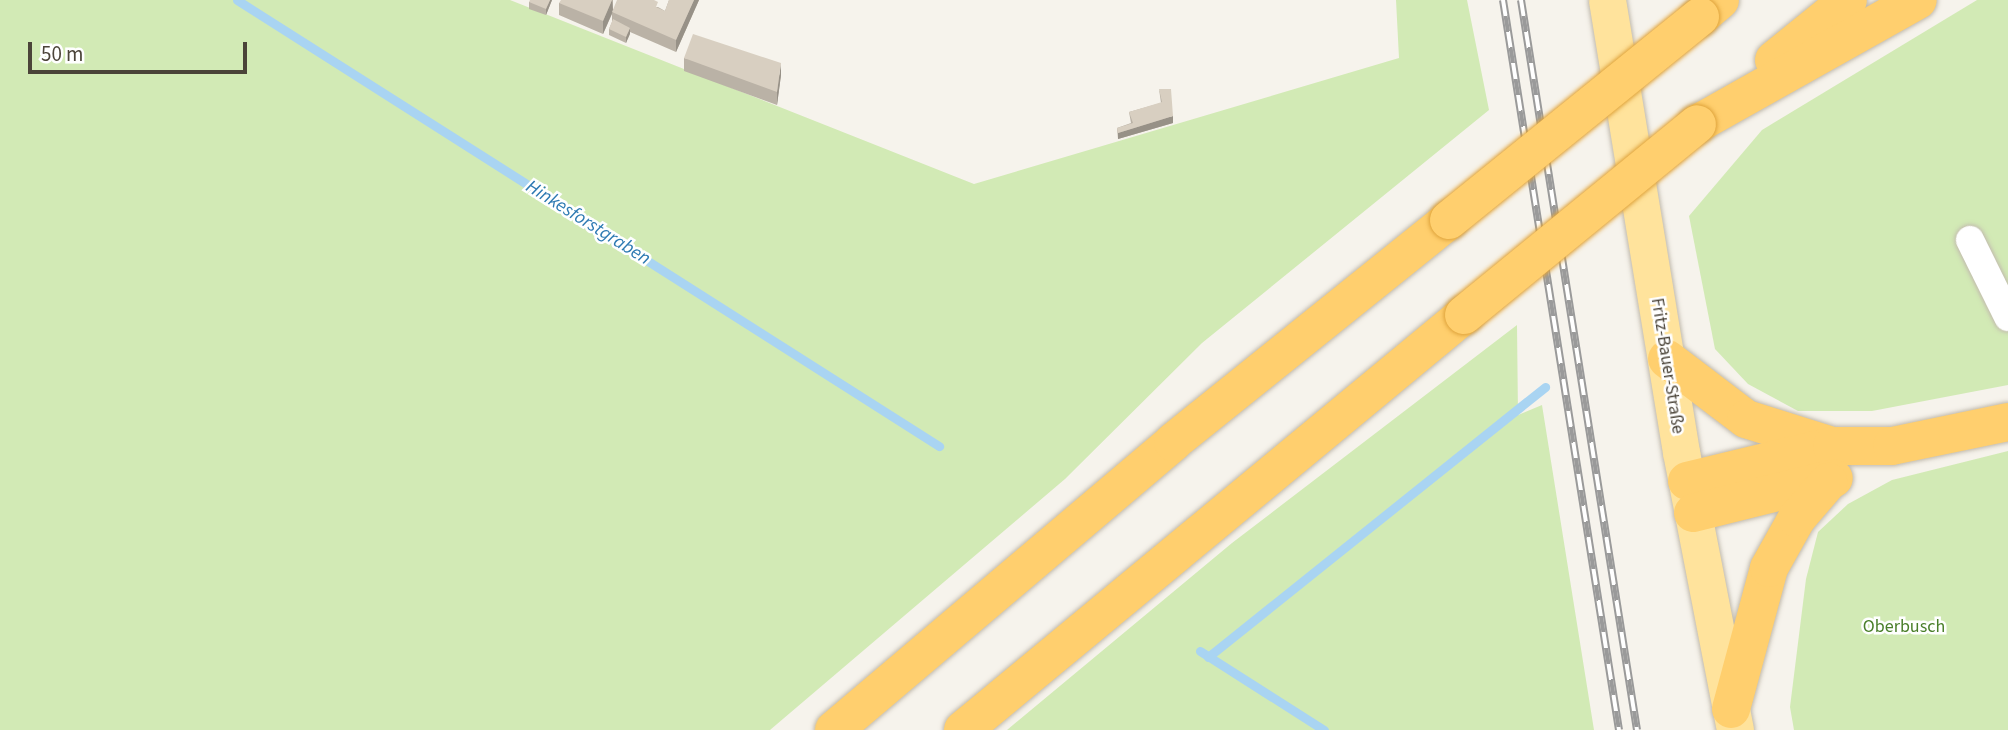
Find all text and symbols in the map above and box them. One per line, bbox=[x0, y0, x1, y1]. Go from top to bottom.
scale bar bbox=[32, 28, 250, 72]
text: 50 m bbox=[41, 39, 83, 69]
water label: Hinkesforstgraben bbox=[522, 176, 654, 270]
street label: Fritz-Bauer-Straße bbox=[1646, 297, 1688, 435]
park label: Oberbusch bbox=[1863, 616, 1945, 638]

